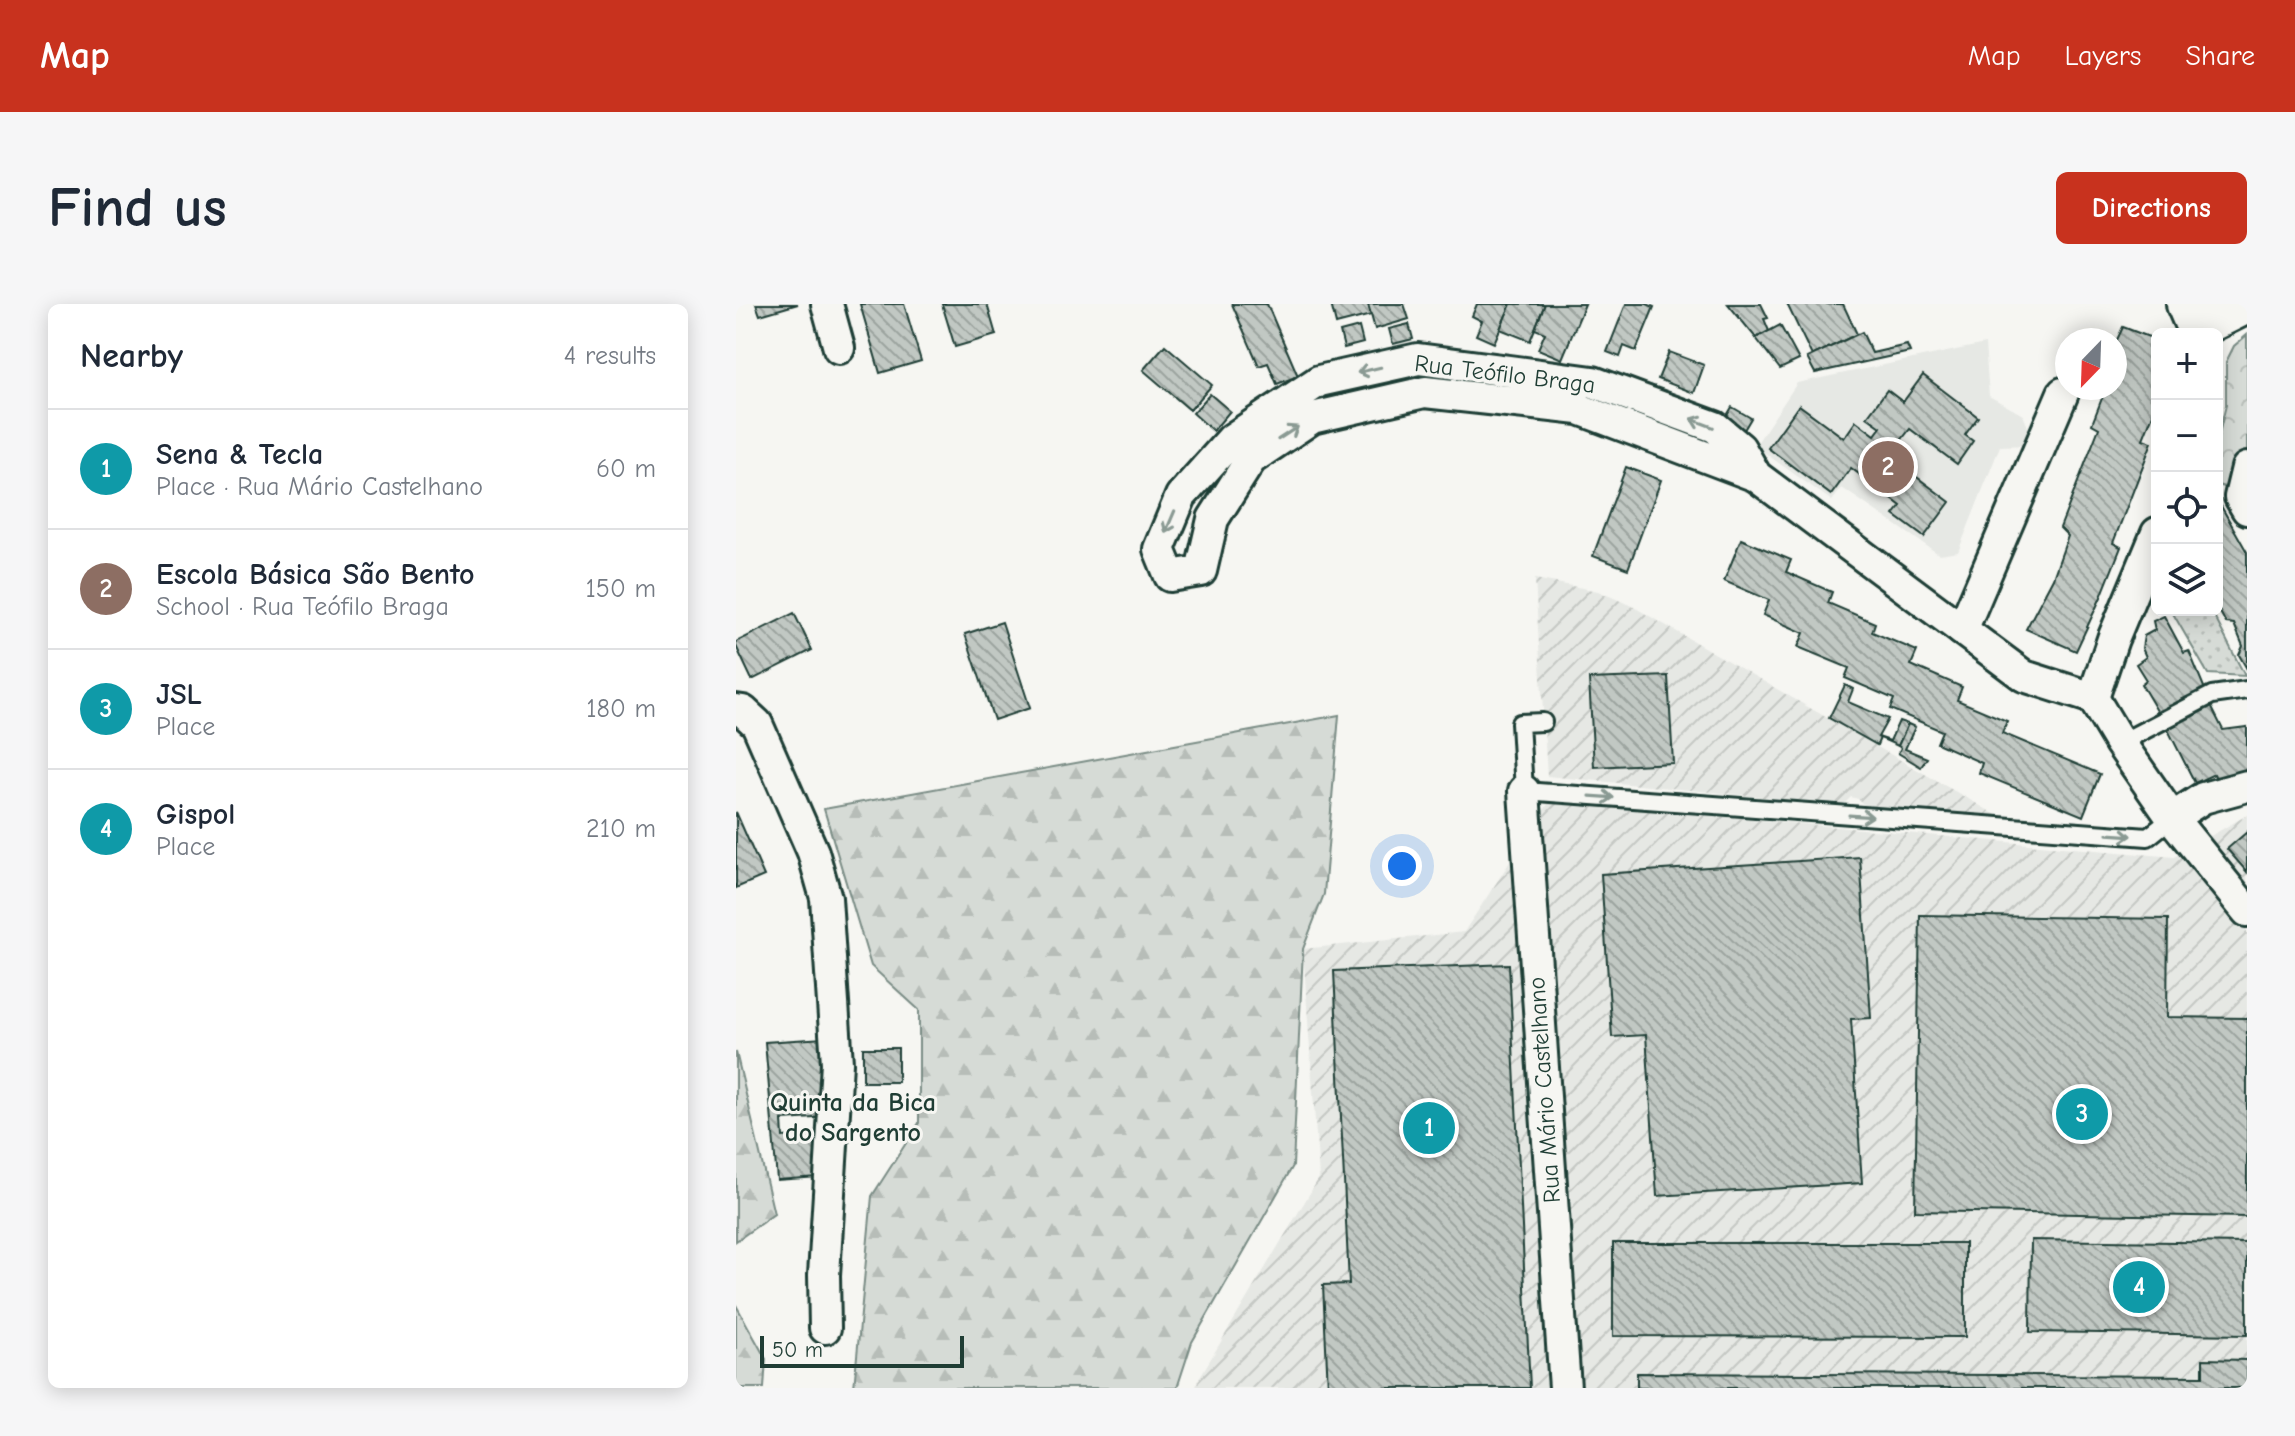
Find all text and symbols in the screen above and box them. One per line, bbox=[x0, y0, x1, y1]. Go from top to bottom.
text: Map bbox=[40, 34, 110, 78]
text: Map bbox=[1968, 40, 2021, 72]
text: Layers bbox=[2065, 40, 2141, 72]
text: Share bbox=[2185, 40, 2255, 72]
button: Directions bbox=[2056, 172, 2247, 244]
text: Find us bbox=[48, 176, 227, 240]
north arrow bbox=[2055, 328, 2127, 400]
map controls bbox=[2151, 328, 2223, 616]
button: + bbox=[2151, 328, 2223, 400]
text: Nearby bbox=[80, 336, 183, 376]
text: 4 results bbox=[564, 341, 656, 371]
street label: Rua Teófilo Braga bbox=[1413, 349, 1597, 399]
one-way arrow bbox=[1356, 363, 1382, 378]
button: − bbox=[2151, 400, 2223, 472]
one-way arrow bbox=[1691, 415, 1715, 429]
one-way arrow bbox=[1277, 425, 1299, 442]
text: Sena & Tecla bbox=[156, 437, 323, 472]
pin: 2 bbox=[1862, 437, 1914, 497]
text: 1 bbox=[101, 454, 111, 484]
text: 60 m bbox=[596, 454, 656, 484]
text: Place · Rua Mário Castelhano bbox=[156, 472, 483, 502]
button: locate bbox=[2151, 472, 2223, 544]
one-way arrow bbox=[1162, 509, 1177, 534]
button: layers bbox=[2151, 544, 2223, 616]
text: Escola Básica São Bento bbox=[156, 557, 475, 592]
text: 2 bbox=[100, 574, 112, 604]
text: 150 m bbox=[586, 574, 656, 604]
text: School · Rua Teófilo Braga bbox=[156, 592, 449, 622]
text: JSL bbox=[156, 677, 202, 712]
text: 3 bbox=[100, 694, 112, 724]
text: 180 m bbox=[586, 694, 656, 724]
text: Place bbox=[156, 712, 215, 742]
one-way arrow bbox=[1588, 790, 1615, 805]
text: Gispol bbox=[156, 797, 235, 832]
one-way arrow bbox=[1847, 809, 1874, 824]
text: 4 bbox=[100, 814, 112, 844]
text: 210 m bbox=[586, 814, 656, 844]
one-way arrow bbox=[2106, 828, 2133, 843]
text: Place bbox=[156, 832, 215, 862]
your location bbox=[1382, 846, 1422, 886]
street label: Rua Mário Castelhano bbox=[1522, 976, 1566, 1204]
pin: 3 bbox=[2056, 1084, 2108, 1144]
district label: Quinta da Bica do Sargento bbox=[770, 1088, 936, 1148]
pin: 1 bbox=[1403, 1098, 1455, 1158]
pin: 4 bbox=[2113, 1257, 2165, 1317]
scale bar bbox=[760, 1332, 964, 1368]
text: 50 m bbox=[772, 1337, 823, 1363]

